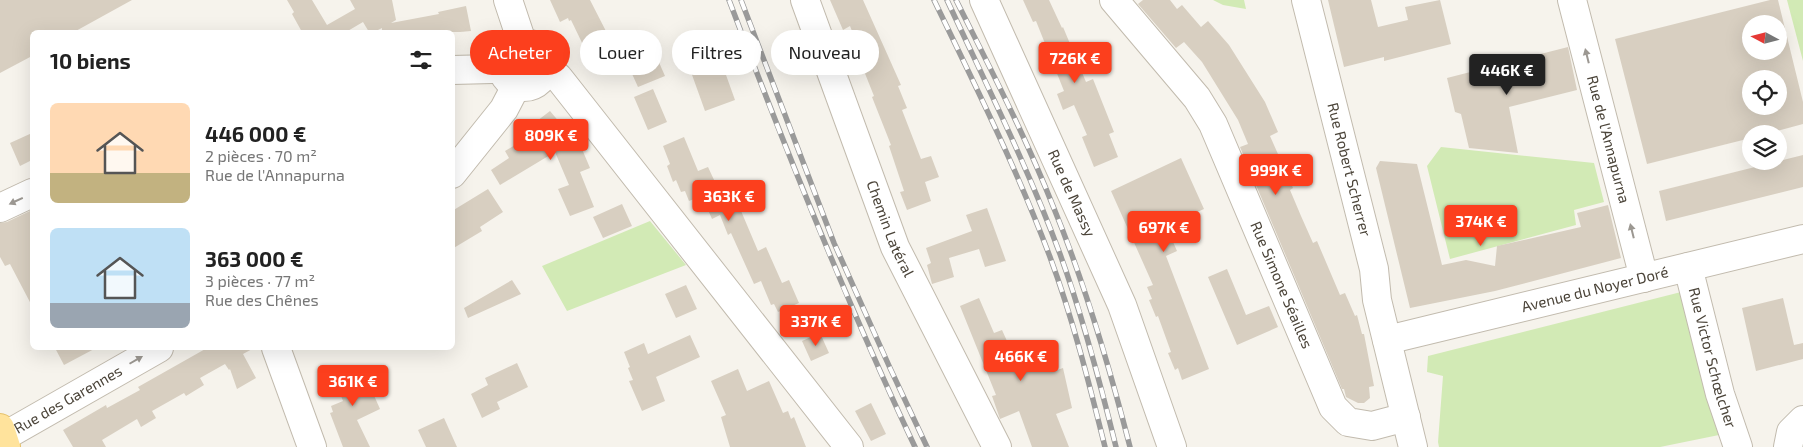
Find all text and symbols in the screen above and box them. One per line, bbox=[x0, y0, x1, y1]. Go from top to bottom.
north arrow bbox=[1742, 15, 1788, 60]
map controls bbox=[1742, 15, 1787, 170]
chip: Acheter bbox=[470, 30, 570, 75]
chip: Louer bbox=[580, 30, 662, 75]
chip: Filtres bbox=[672, 30, 761, 75]
chip: Nouveau bbox=[771, 30, 879, 75]
pin: 726K € bbox=[1034, 42, 1116, 84]
icon: filters bbox=[407, 46, 435, 74]
text: 10 biens bbox=[50, 48, 131, 73]
text: 726K € bbox=[1050, 48, 1100, 67]
one-way arrow bbox=[1582, 49, 1590, 64]
pin: 446K € bbox=[1466, 54, 1548, 96]
text: 446K € bbox=[1480, 60, 1534, 79]
button: locate bbox=[1742, 70, 1787, 115]
street label: Rue de l'Annapurna bbox=[1584, 73, 1634, 205]
street label: Rue Robert Scherrer bbox=[1324, 101, 1375, 238]
pin: 809K € bbox=[510, 119, 592, 161]
text: 446 000 € bbox=[205, 121, 306, 146]
icon: home bbox=[90, 123, 150, 183]
text: 809K € bbox=[524, 125, 578, 144]
button: layers bbox=[1742, 125, 1787, 170]
text: 2 pièces · 70 m² bbox=[205, 146, 317, 165]
street label: Rue de Massy bbox=[1045, 146, 1100, 239]
pin: 999K € bbox=[1235, 154, 1317, 196]
text: 999K € bbox=[1250, 160, 1302, 179]
text: Rue de l'Annapurna bbox=[205, 165, 345, 184]
street label: Chemin Latéral bbox=[863, 178, 919, 280]
pin: 363K € bbox=[688, 180, 770, 222]
text: 363K € bbox=[703, 186, 755, 205]
one-way arrow bbox=[9, 197, 23, 205]
pin: 374K € bbox=[1440, 204, 1522, 247]
pin: 697K € bbox=[1123, 210, 1205, 253]
text: 374K € bbox=[1455, 211, 1507, 230]
text: 697K € bbox=[1138, 217, 1190, 236]
street label: Rue Simone Séailles bbox=[1247, 218, 1317, 351]
one-way arrow bbox=[1627, 223, 1635, 238]
text: 363 000 € bbox=[205, 246, 304, 271]
icon: home bbox=[90, 248, 150, 308]
street label: Avenue du Noyer Doré bbox=[1519, 262, 1670, 315]
text: 3 pièces · 77 m² bbox=[205, 271, 315, 290]
street label: Rue Victor Schœlcher bbox=[1685, 285, 1741, 430]
text: Rue des Chênes bbox=[205, 290, 319, 309]
pin: 337K € bbox=[775, 304, 857, 347]
text: 337K € bbox=[791, 311, 841, 330]
pin: 466K € bbox=[980, 340, 1062, 382]
text: 466K € bbox=[995, 346, 1047, 365]
one-way arrow bbox=[130, 356, 143, 365]
street label: Rue des Garennes bbox=[10, 361, 125, 437]
pin: 361K € bbox=[312, 364, 394, 407]
text: 361K € bbox=[328, 371, 378, 390]

